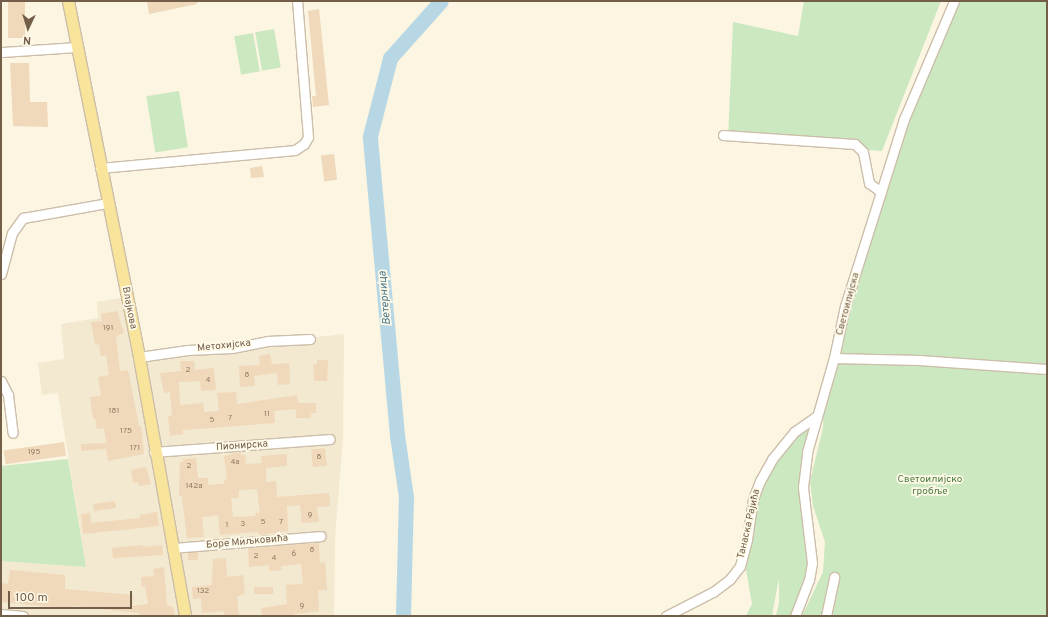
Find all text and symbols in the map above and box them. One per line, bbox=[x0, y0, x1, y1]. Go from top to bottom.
north arrow bbox=[8, 8, 48, 48]
text: N bbox=[23, 33, 32, 47]
water label: Ветерница bbox=[376, 270, 394, 326]
street label: Светоилијска bbox=[834, 271, 862, 337]
street label: Влајкова bbox=[119, 286, 139, 330]
house number: 191 bbox=[103, 324, 113, 334]
street label: Метохијска bbox=[197, 337, 251, 355]
house number: 2 bbox=[186, 366, 190, 376]
house number: 8 bbox=[245, 371, 249, 381]
house number: 4 bbox=[206, 376, 210, 386]
house number: 181 bbox=[109, 407, 119, 417]
house number: 11 bbox=[264, 410, 270, 420]
house number: 7 bbox=[228, 414, 232, 424]
house number: 5 bbox=[210, 416, 214, 426]
house number: 175 bbox=[120, 427, 132, 437]
street label: Пионирска bbox=[216, 438, 268, 454]
house number: 171 bbox=[130, 444, 140, 454]
house number: 195 bbox=[28, 448, 40, 458]
house number: 8 bbox=[317, 453, 321, 463]
house number: 4a bbox=[230, 458, 240, 468]
house number: 2 bbox=[187, 462, 191, 472]
park label: Светоилијско гробље bbox=[898, 473, 962, 496]
house number: 142a bbox=[186, 482, 202, 492]
street label: Танаска Рајића bbox=[735, 488, 763, 560]
house number: 9 bbox=[308, 511, 312, 521]
house number: 5 bbox=[261, 518, 265, 528]
house number: 7 bbox=[279, 518, 283, 528]
house number: 3 bbox=[241, 520, 245, 530]
house number: 1 bbox=[226, 521, 228, 531]
street label: Боре Миљковића bbox=[205, 532, 289, 552]
house number: 8 bbox=[310, 546, 314, 556]
house number: 6 bbox=[292, 550, 296, 560]
house number: 2 bbox=[254, 552, 258, 562]
house number: 4 bbox=[272, 554, 276, 564]
scale bar bbox=[10, 583, 134, 609]
house number: 132 bbox=[197, 587, 209, 597]
text: 100 m bbox=[15, 590, 48, 606]
house number: 9 bbox=[300, 602, 304, 612]

